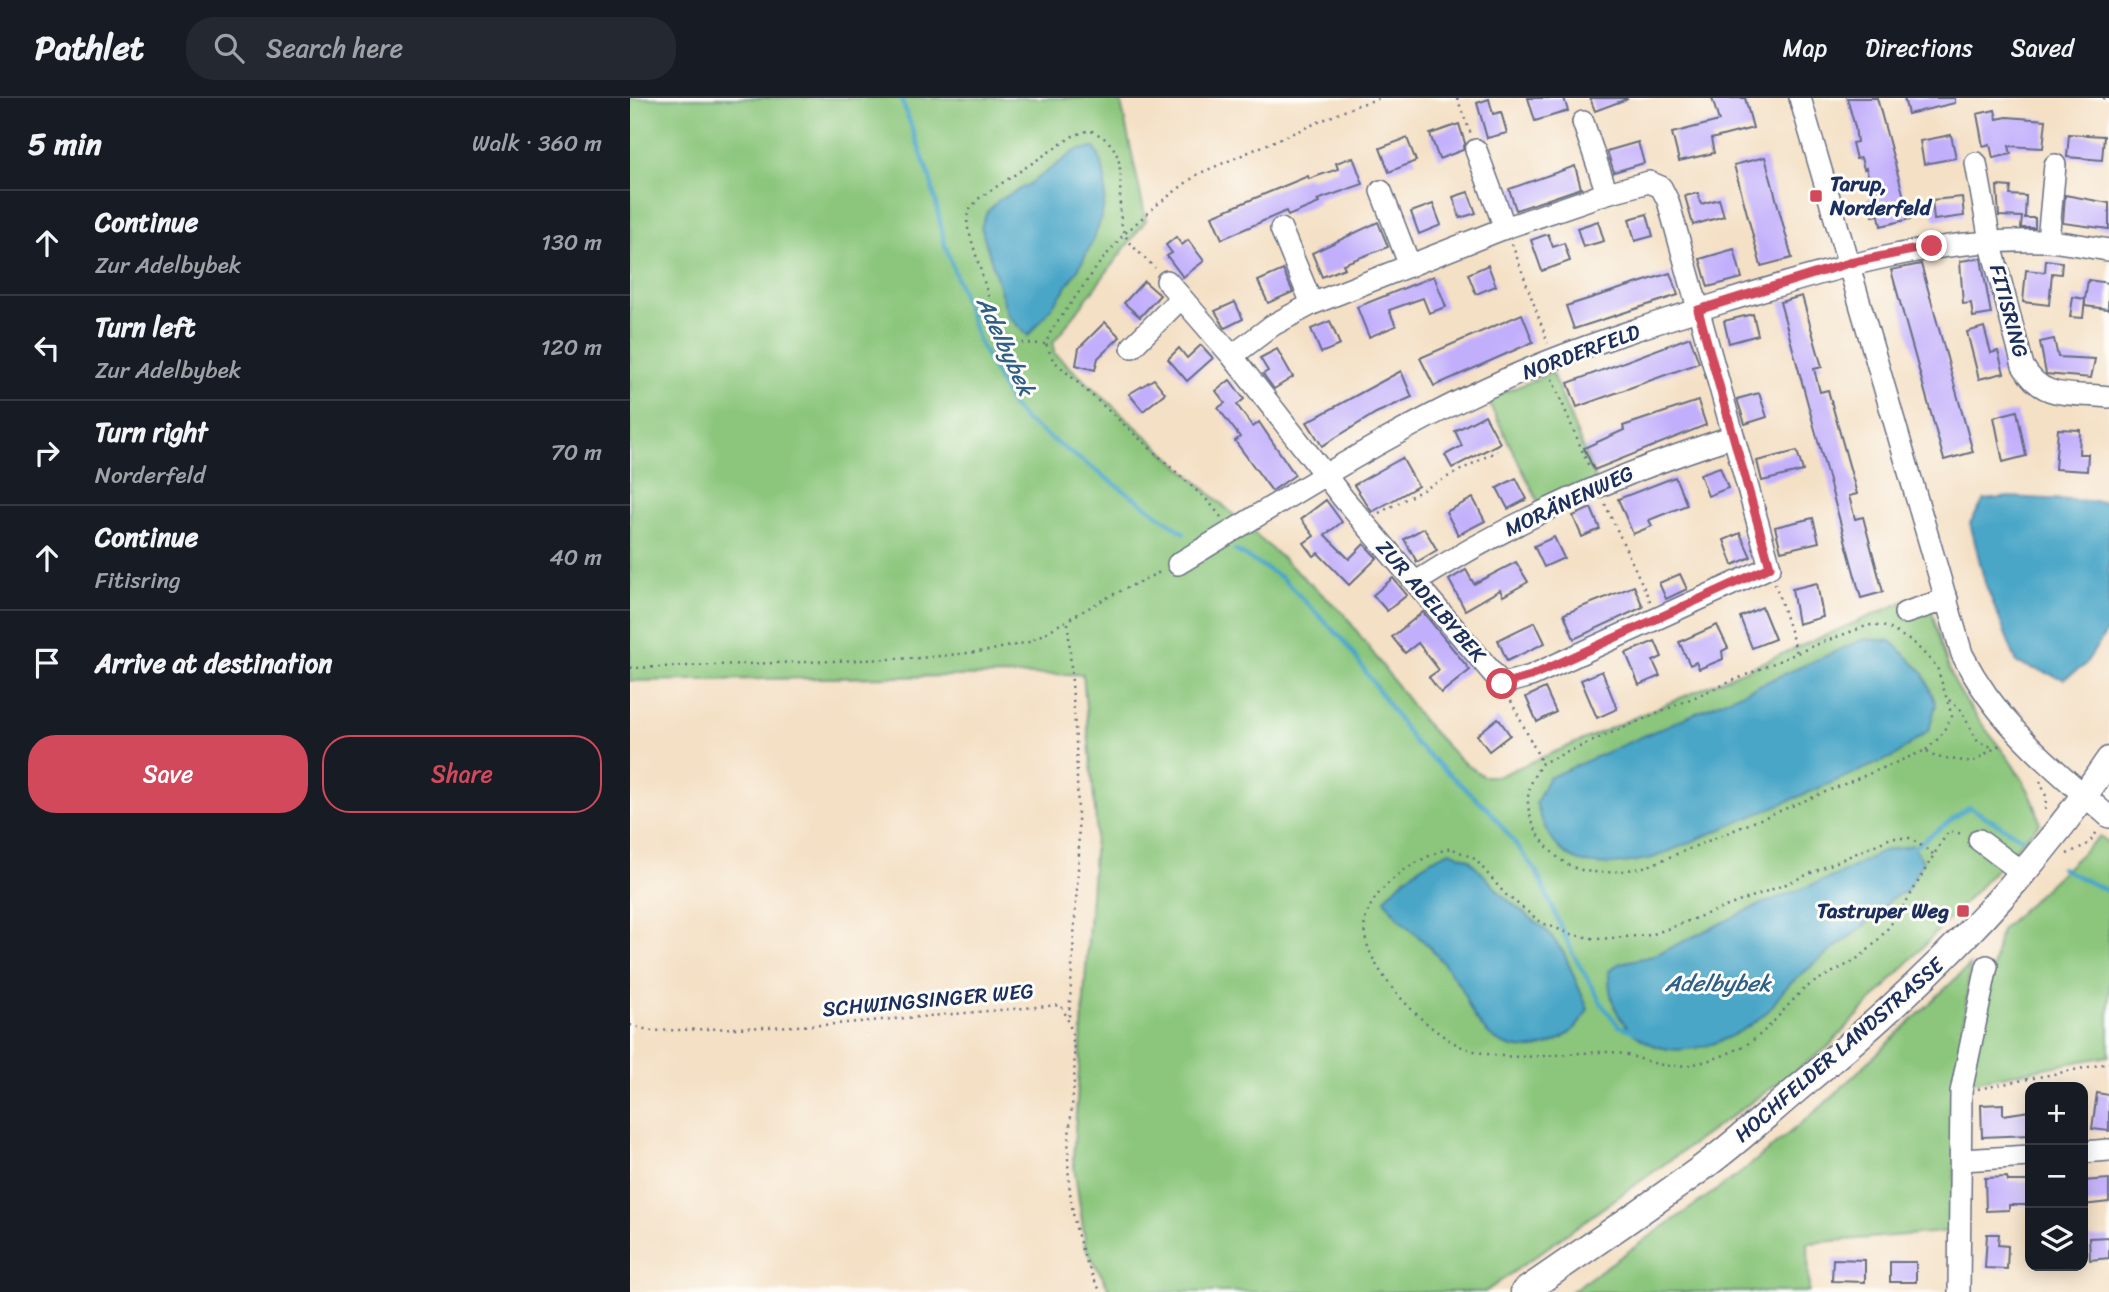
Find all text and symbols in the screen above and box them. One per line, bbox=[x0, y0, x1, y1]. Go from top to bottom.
search box bbox=[186, 17, 676, 80]
text: Pathlet bbox=[35, 19, 144, 77]
text: Search here bbox=[266, 25, 403, 71]
text: Map bbox=[1783, 27, 1827, 69]
text: Directions bbox=[1865, 27, 1973, 69]
text: Saved bbox=[2011, 27, 2074, 69]
icon: search bbox=[210, 29, 248, 67]
text: 5 min bbox=[28, 117, 102, 171]
text: Walk · 360 m bbox=[472, 123, 602, 164]
place label: Tarup, Norderfeld bbox=[1829, 165, 1933, 227]
marker: Tarup, Norderfeld bbox=[1808, 188, 1824, 204]
text: Continue bbox=[95, 199, 198, 245]
text: 130 m bbox=[541, 222, 602, 263]
icon: ahead bbox=[28, 224, 66, 262]
route end bbox=[1916, 230, 1947, 261]
text: Zur Adelbybek bbox=[95, 245, 241, 286]
street label: FITISRING bbox=[1978, 260, 2040, 362]
water label: Adelbybek bbox=[964, 289, 1047, 405]
text: Turn left bbox=[95, 304, 195, 350]
street label: NORDERFELD bbox=[1517, 313, 1646, 391]
text: 120 m bbox=[541, 327, 602, 368]
icon: left bbox=[28, 329, 66, 367]
text: Zur Adelbybek bbox=[95, 350, 241, 391]
text: Turn right bbox=[95, 409, 208, 455]
text: 70 m bbox=[551, 432, 602, 473]
icon: right bbox=[28, 434, 66, 472]
street label: MORÄNENWEG bbox=[1498, 454, 1640, 548]
text: Norderfeld bbox=[95, 455, 205, 496]
text: Continue bbox=[95, 514, 198, 560]
street label: ZUR ADELBYBEK bbox=[1366, 530, 1497, 672]
text: 40 m bbox=[549, 537, 602, 578]
icon: ahead bbox=[28, 539, 66, 577]
text: Fitisring bbox=[95, 560, 181, 601]
text: Arrive at destination bbox=[95, 640, 332, 686]
icon: arrive bbox=[28, 644, 66, 682]
route start bbox=[1486, 668, 1517, 699]
button: Save bbox=[28, 735, 308, 813]
button: Share bbox=[322, 735, 602, 813]
place label: Tastruper Weg bbox=[1817, 892, 1949, 930]
marker: Tastruper Weg bbox=[1955, 903, 1971, 919]
street label: HOCHFELDER LANDSTRASSE bbox=[1725, 947, 1954, 1152]
water label: Adelbybek bbox=[1664, 963, 1773, 1004]
street label: SCHWINGSINGER WEG bbox=[821, 972, 1035, 1028]
map controls bbox=[2025, 1082, 2088, 1271]
button: + bbox=[2025, 1082, 2088, 1145]
button: − bbox=[2025, 1145, 2088, 1208]
button: layers bbox=[2025, 1208, 2088, 1271]

